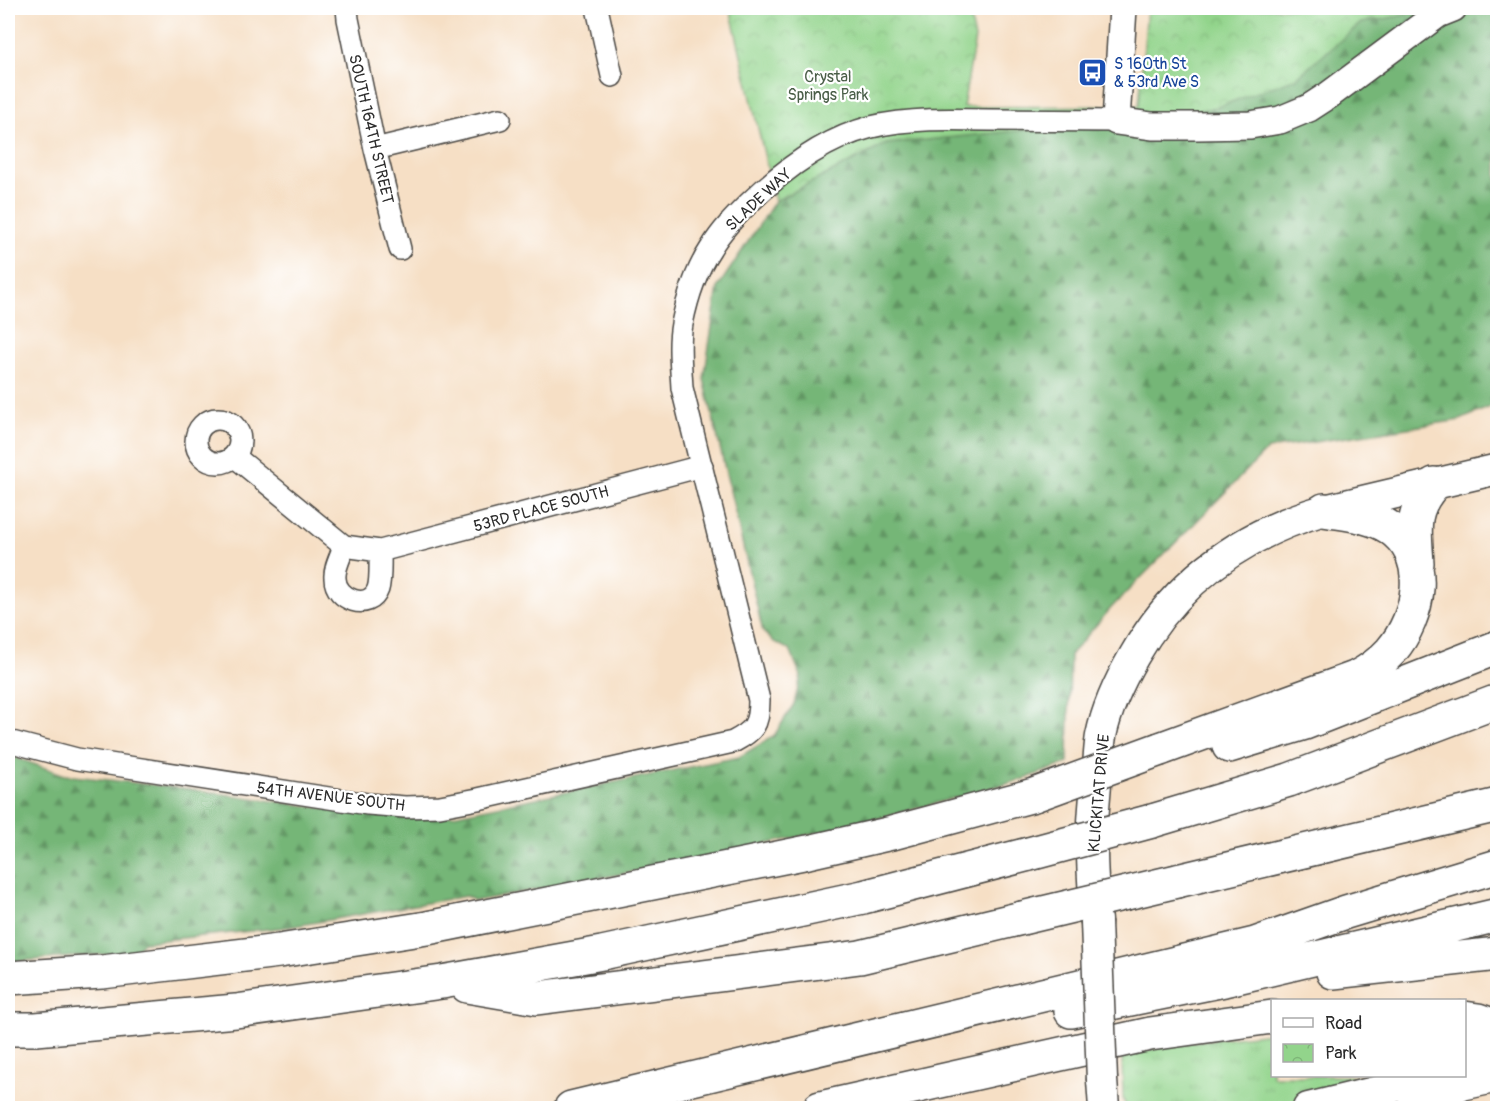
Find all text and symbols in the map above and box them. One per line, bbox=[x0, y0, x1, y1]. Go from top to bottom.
street label: SOUTH 164TH STREET bbox=[344, 52, 398, 206]
place label: S 160th St & 53rd Ave S bbox=[1114, 54, 1199, 92]
bus stop icon: S 160th St & 53rd Ave S bbox=[1077, 56, 1109, 88]
park label: Crystal Springs Park bbox=[787, 67, 869, 105]
street label: SLADE WAY bbox=[722, 164, 796, 235]
street label: 53RD PLACE SOUTH bbox=[471, 481, 611, 537]
street label: KLICKITAT DRIVE bbox=[1084, 733, 1114, 853]
street label: 54TH AVENUE SOUTH bbox=[256, 778, 406, 816]
legend bbox=[1271, 999, 1466, 1077]
text: Road bbox=[1325, 1012, 1362, 1035]
text: Park bbox=[1325, 1042, 1357, 1065]

